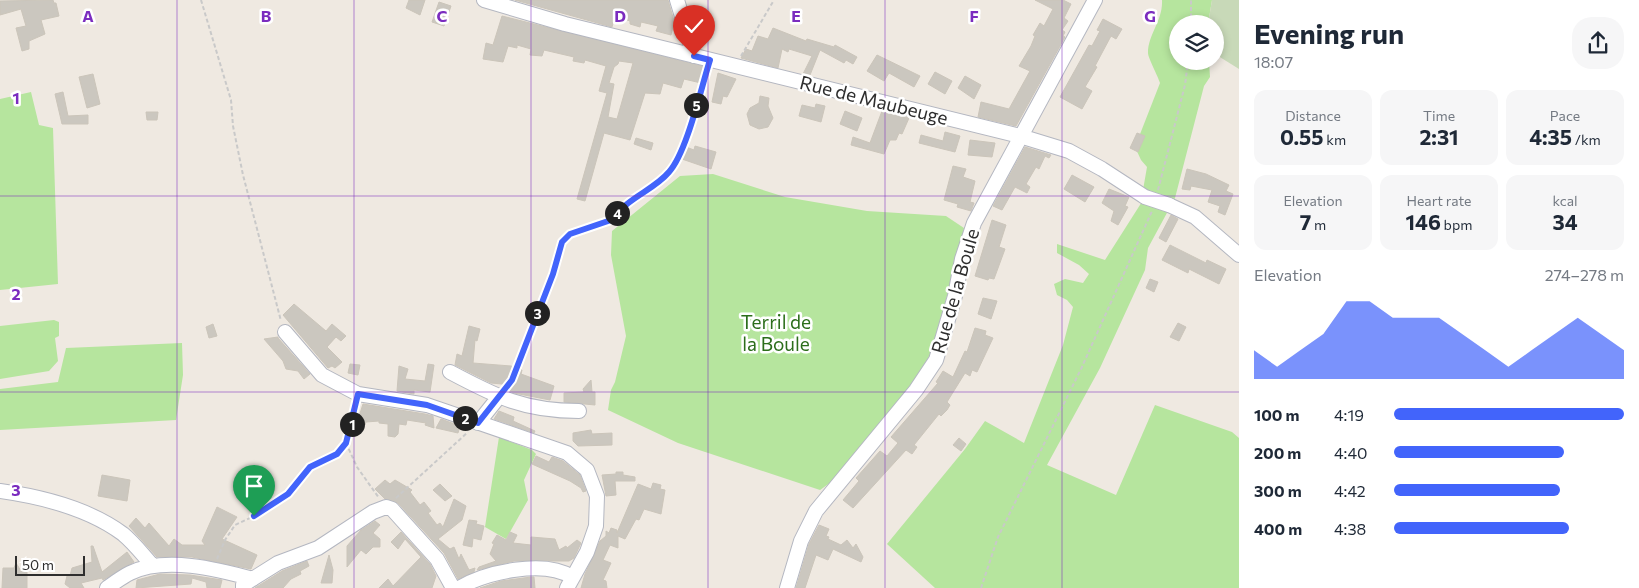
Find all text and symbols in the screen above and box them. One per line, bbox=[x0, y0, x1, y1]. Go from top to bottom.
pin bbox=[673, 5, 715, 56]
text: A bbox=[82, 6, 94, 25]
text: B bbox=[261, 6, 272, 25]
text: C bbox=[437, 6, 448, 25]
text: D bbox=[614, 6, 626, 25]
text: E bbox=[791, 6, 801, 25]
text: F bbox=[969, 6, 979, 25]
text: G bbox=[1144, 6, 1156, 25]
icon: check bbox=[680, 12, 708, 40]
map controls bbox=[1169, 15, 1224, 70]
button: layers bbox=[1169, 15, 1224, 70]
text: Evening run bbox=[1254, 16, 1404, 50]
button: share bbox=[1572, 17, 1624, 69]
text: 18:07 bbox=[1254, 52, 1293, 71]
street label: Rue de Maubeuge bbox=[798, 70, 951, 129]
text: 1 bbox=[12, 88, 20, 107]
pin: 5 bbox=[684, 92, 708, 118]
text: 5 bbox=[692, 97, 701, 114]
text: Distance bbox=[1285, 107, 1341, 124]
text: Time bbox=[1423, 107, 1455, 124]
text: Pace bbox=[1550, 107, 1580, 124]
text: 0.55 bbox=[1280, 124, 1324, 149]
text: 2:31 bbox=[1419, 124, 1459, 149]
text: 4:35 bbox=[1529, 124, 1572, 149]
text: km bbox=[1324, 131, 1346, 148]
text: /km bbox=[1572, 131, 1601, 148]
text: Elevation bbox=[1283, 192, 1343, 209]
text: Heart rate bbox=[1406, 192, 1472, 209]
text: kcal bbox=[1552, 192, 1578, 209]
pin: 4 bbox=[604, 200, 630, 226]
text: 4 bbox=[613, 205, 622, 222]
text: 7 bbox=[1300, 209, 1311, 234]
text: 146 bbox=[1406, 209, 1441, 234]
text: 34 bbox=[1552, 209, 1578, 234]
text: m bbox=[1311, 216, 1326, 233]
text: bpm bbox=[1441, 216, 1472, 233]
street label: Rue de la Boule bbox=[926, 226, 983, 356]
text: Elevation bbox=[1254, 265, 1322, 284]
text: 274–278 m bbox=[1545, 265, 1624, 284]
text: 2 bbox=[11, 284, 21, 303]
pin: 3 bbox=[524, 300, 550, 326]
text: 3 bbox=[533, 305, 542, 322]
park label: Terril de la Boule bbox=[741, 310, 811, 355]
text: 100 m bbox=[1254, 405, 1300, 424]
text: 4:19 bbox=[1334, 405, 1364, 424]
pin: 2 bbox=[452, 406, 478, 430]
text: 2 bbox=[462, 410, 469, 427]
pin: 1 bbox=[340, 412, 364, 436]
text: 1 bbox=[349, 416, 356, 433]
text: 200 m bbox=[1254, 443, 1301, 462]
text: 4:40 bbox=[1334, 443, 1367, 462]
pin bbox=[233, 465, 275, 516]
icon: arrive bbox=[240, 472, 268, 500]
text: 3 bbox=[11, 480, 21, 499]
text: 300 m bbox=[1254, 481, 1302, 500]
text: 4:42 bbox=[1334, 481, 1366, 500]
text: 400 m bbox=[1254, 519, 1302, 538]
text: 4:38 bbox=[1334, 519, 1366, 538]
scale bar bbox=[15, 553, 85, 576]
text: 50 m bbox=[22, 556, 54, 573]

